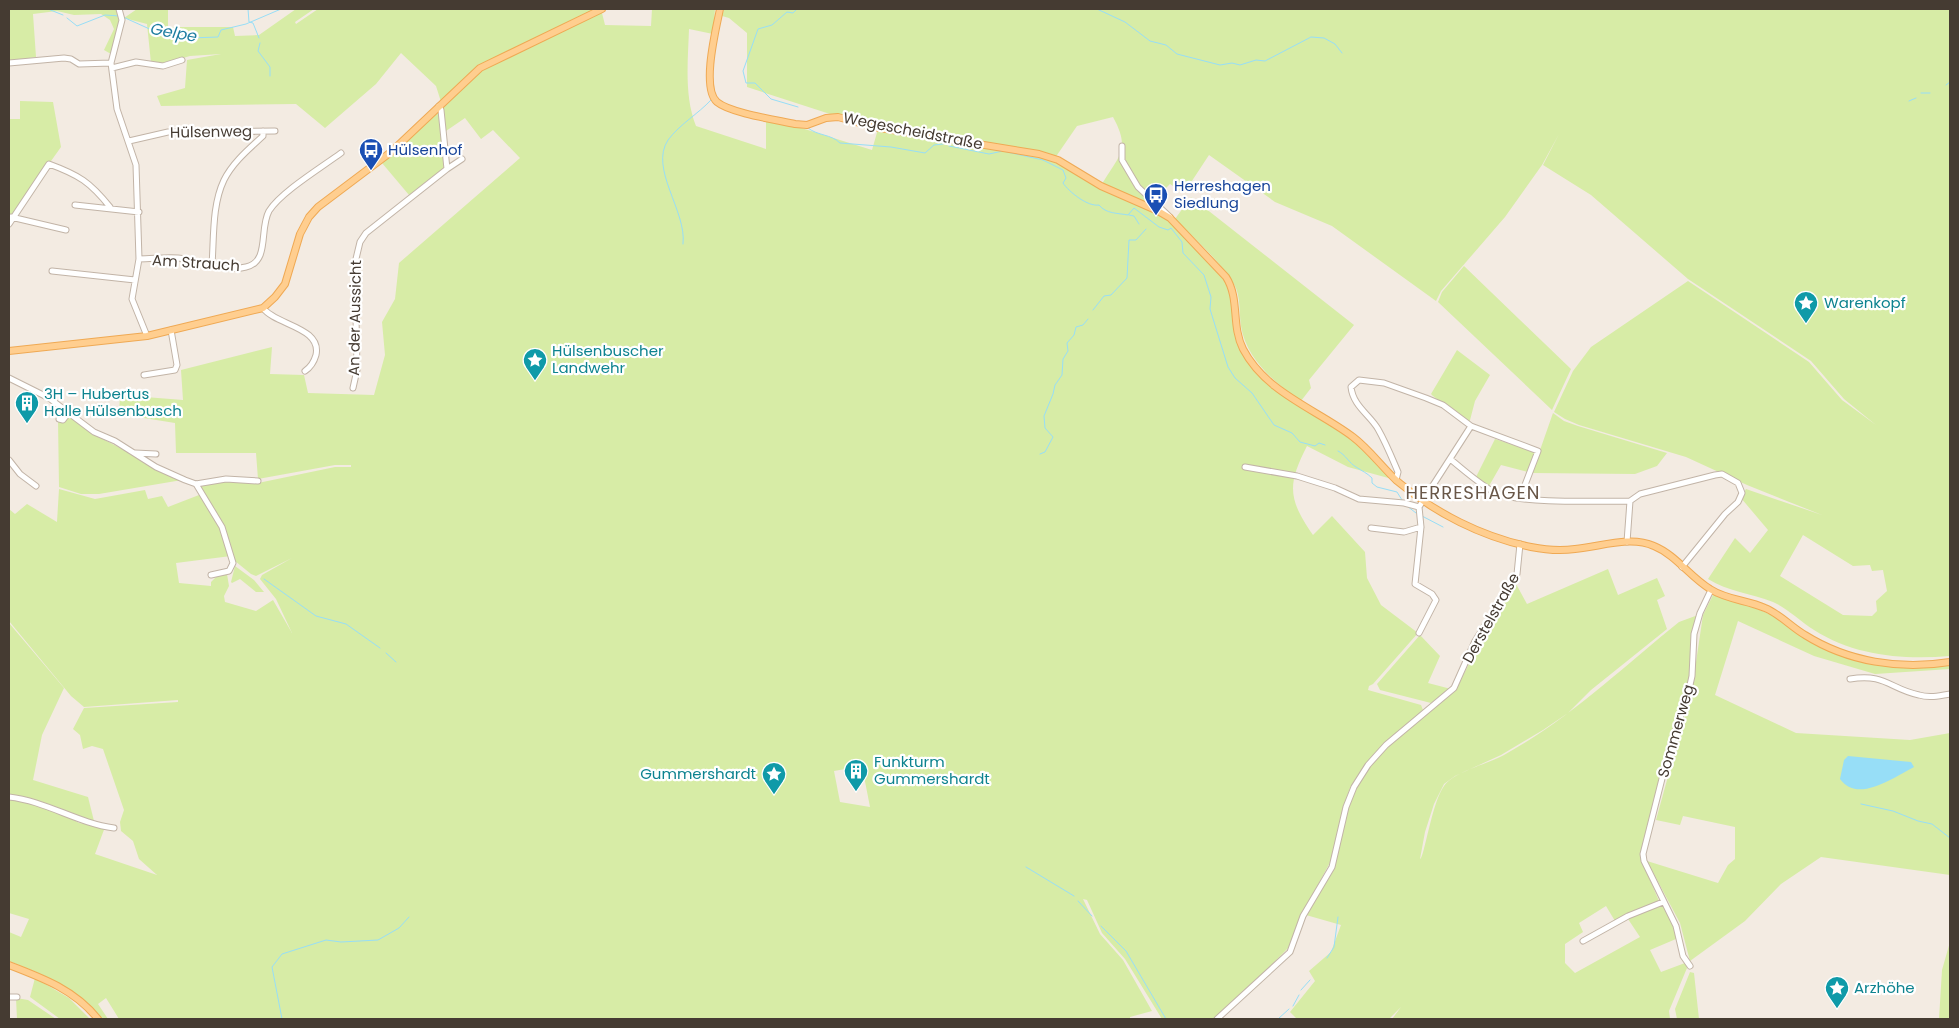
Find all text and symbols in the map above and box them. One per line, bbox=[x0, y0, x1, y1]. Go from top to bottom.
water label: Gelpe bbox=[149, 17, 199, 48]
street label: Wegescheidstraße bbox=[842, 107, 985, 154]
street label: Hülsenweg bbox=[170, 120, 252, 143]
bus stop icon: Hülsenhof bbox=[358, 137, 384, 171]
place label: Hülsenhof bbox=[388, 139, 463, 160]
place label: Herreshagen Siedlung bbox=[1174, 175, 1271, 213]
bus stop icon: Herreshagen Siedlung bbox=[1143, 182, 1169, 216]
street label: Am Strauch bbox=[151, 249, 241, 276]
street label: An der Aussicht bbox=[343, 260, 366, 376]
place icon: Warenkopf bbox=[1793, 290, 1819, 324]
place label: Warenkopf bbox=[1824, 292, 1906, 313]
place label: Hülsenbuscher Landwehr bbox=[552, 340, 664, 378]
place icon: Hülsenbuscher Landwehr bbox=[522, 347, 548, 381]
place label: 3H – Hubertus Halle Hülsenbusch bbox=[44, 383, 182, 421]
building icon: 3H – Hubertus Halle Hülsenbusch bbox=[14, 390, 40, 424]
district label: HERRESHAGEN bbox=[1406, 480, 1540, 505]
street label: Derstelstraße bbox=[1457, 569, 1524, 667]
street label: Sommerweg bbox=[1652, 682, 1699, 780]
place label: Funkturm Gummershardt bbox=[874, 751, 990, 789]
building icon: Funkturm Gummershardt bbox=[843, 758, 869, 792]
place icon: Gummershardt bbox=[761, 761, 787, 795]
place label: Gummershardt bbox=[640, 763, 756, 784]
place icon: Arzhöhe bbox=[1824, 975, 1850, 1009]
place label: Arzhöhe bbox=[1854, 977, 1915, 998]

